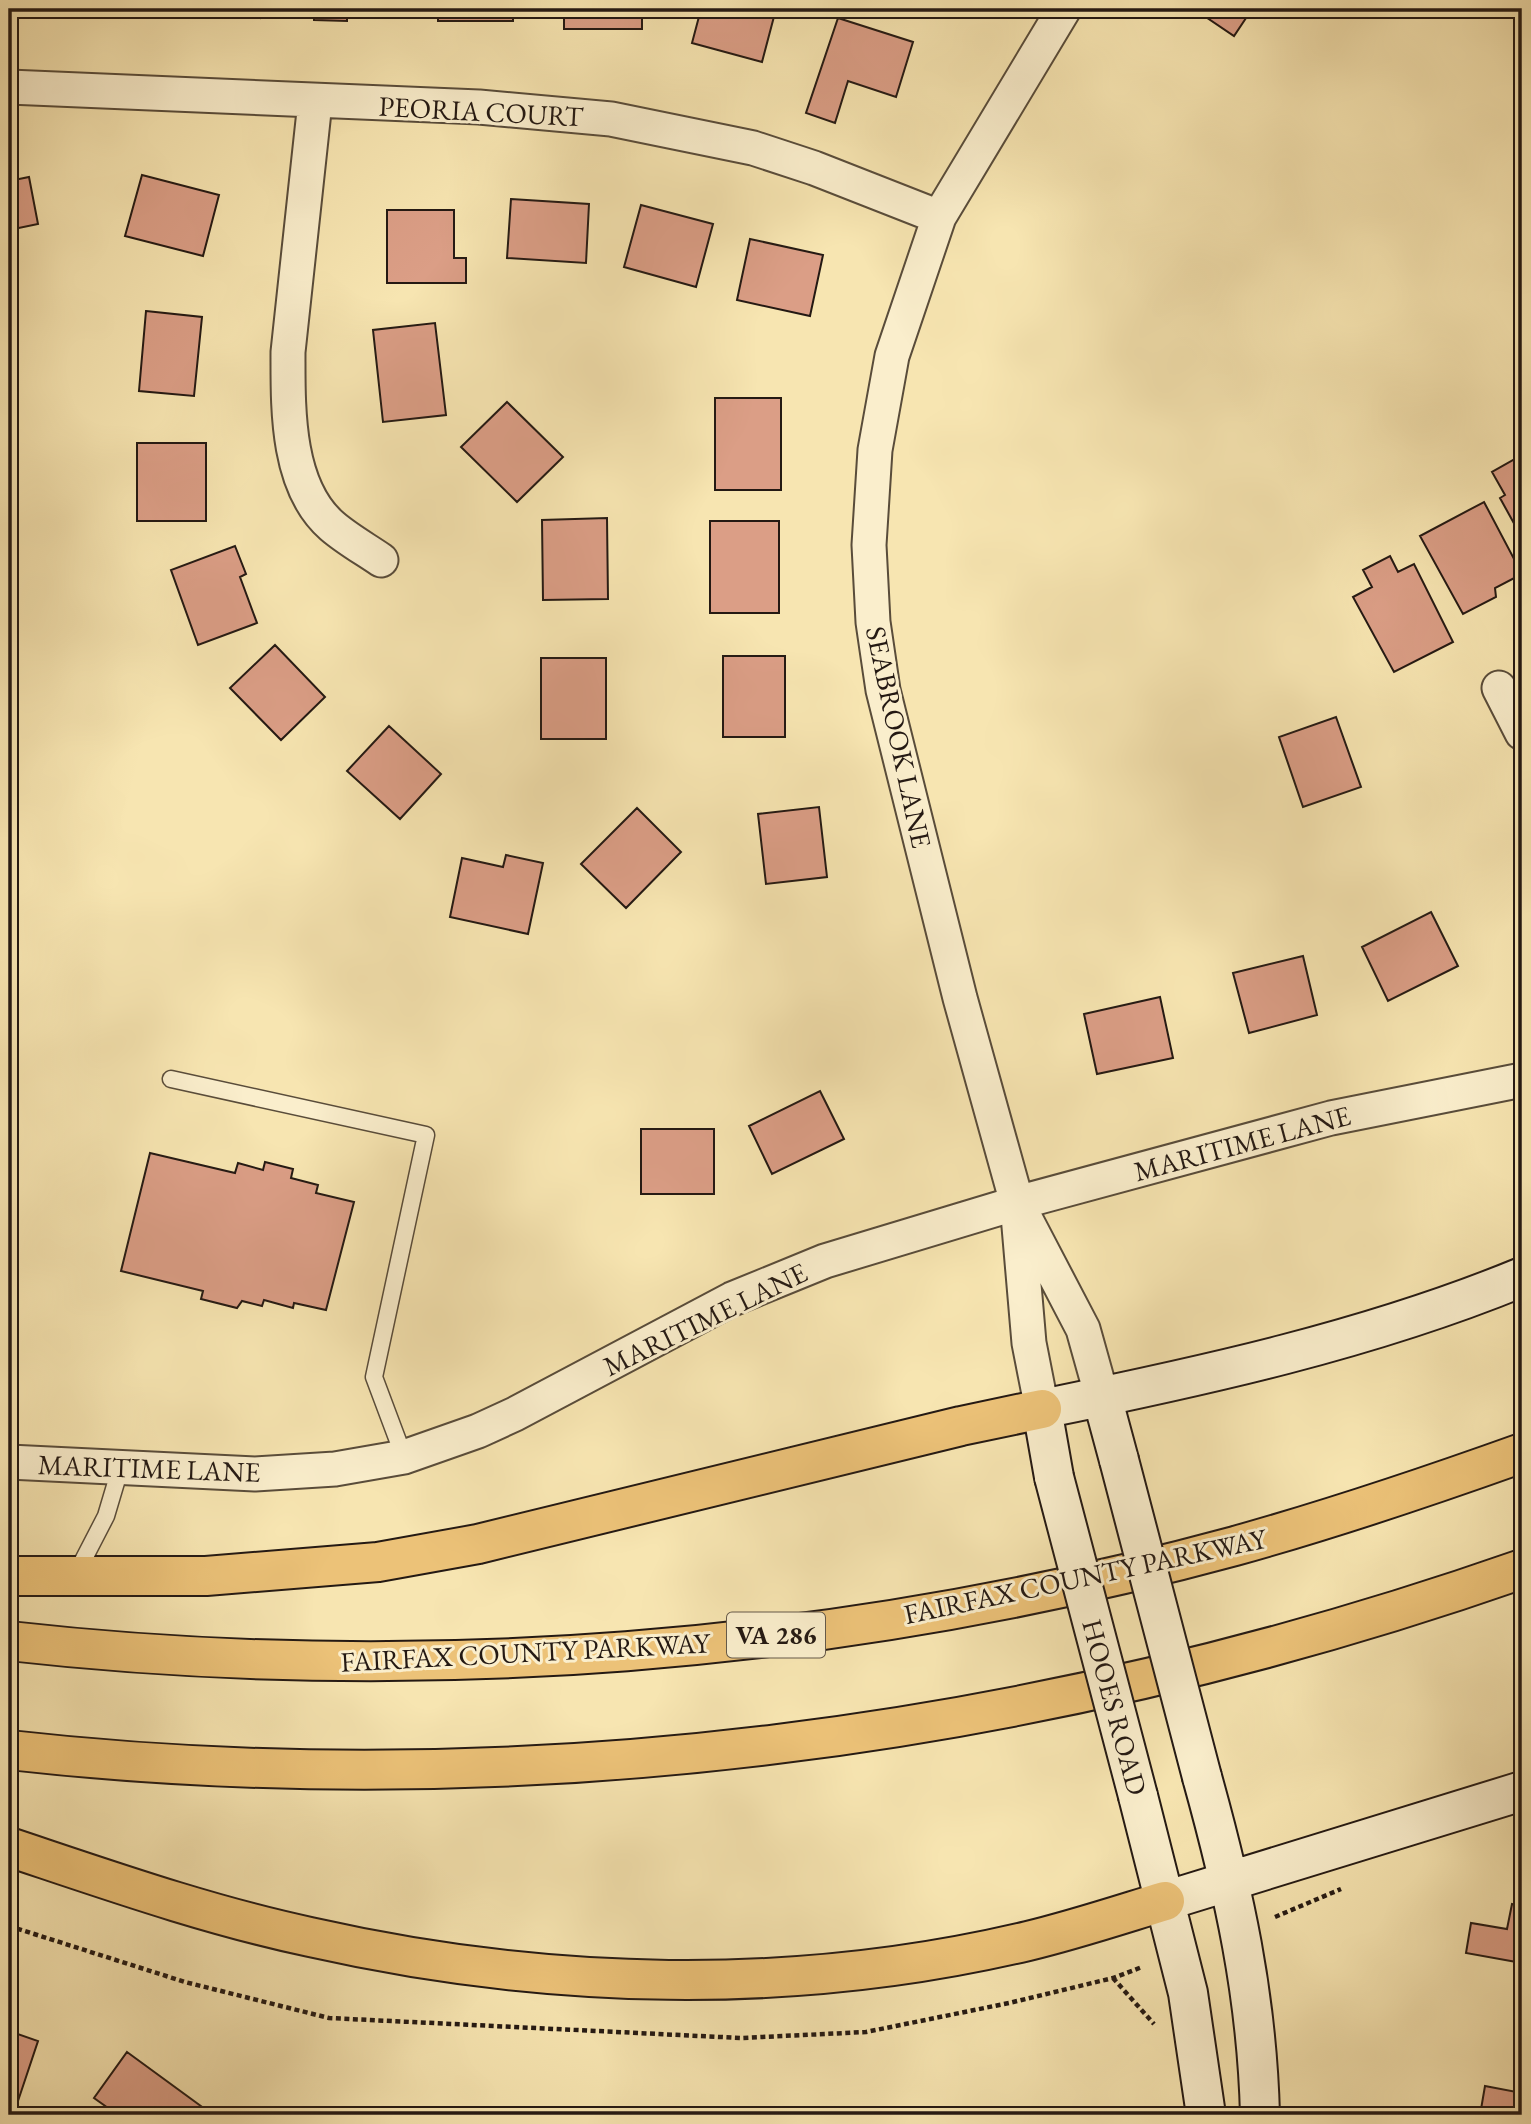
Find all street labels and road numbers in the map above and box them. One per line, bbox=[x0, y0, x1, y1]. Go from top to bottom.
street label: PEORIA COURT bbox=[378, 88, 584, 134]
street label: SEABROOK LANE bbox=[858, 623, 940, 851]
street label: MARITIME LANE bbox=[1130, 1097, 1354, 1189]
street label: MARITIME LANE bbox=[597, 1254, 813, 1384]
street label: MARITIME LANE bbox=[37, 1446, 261, 1490]
street label: FAIRFAX COUNTY PARKWAY bbox=[901, 1520, 1271, 1632]
road number: VA 286 bbox=[727, 1612, 825, 1658]
street label: HOOES ROAD bbox=[1074, 1615, 1156, 1799]
street label: FAIRFAX COUNTY PARKWAY bbox=[340, 1624, 712, 1680]

